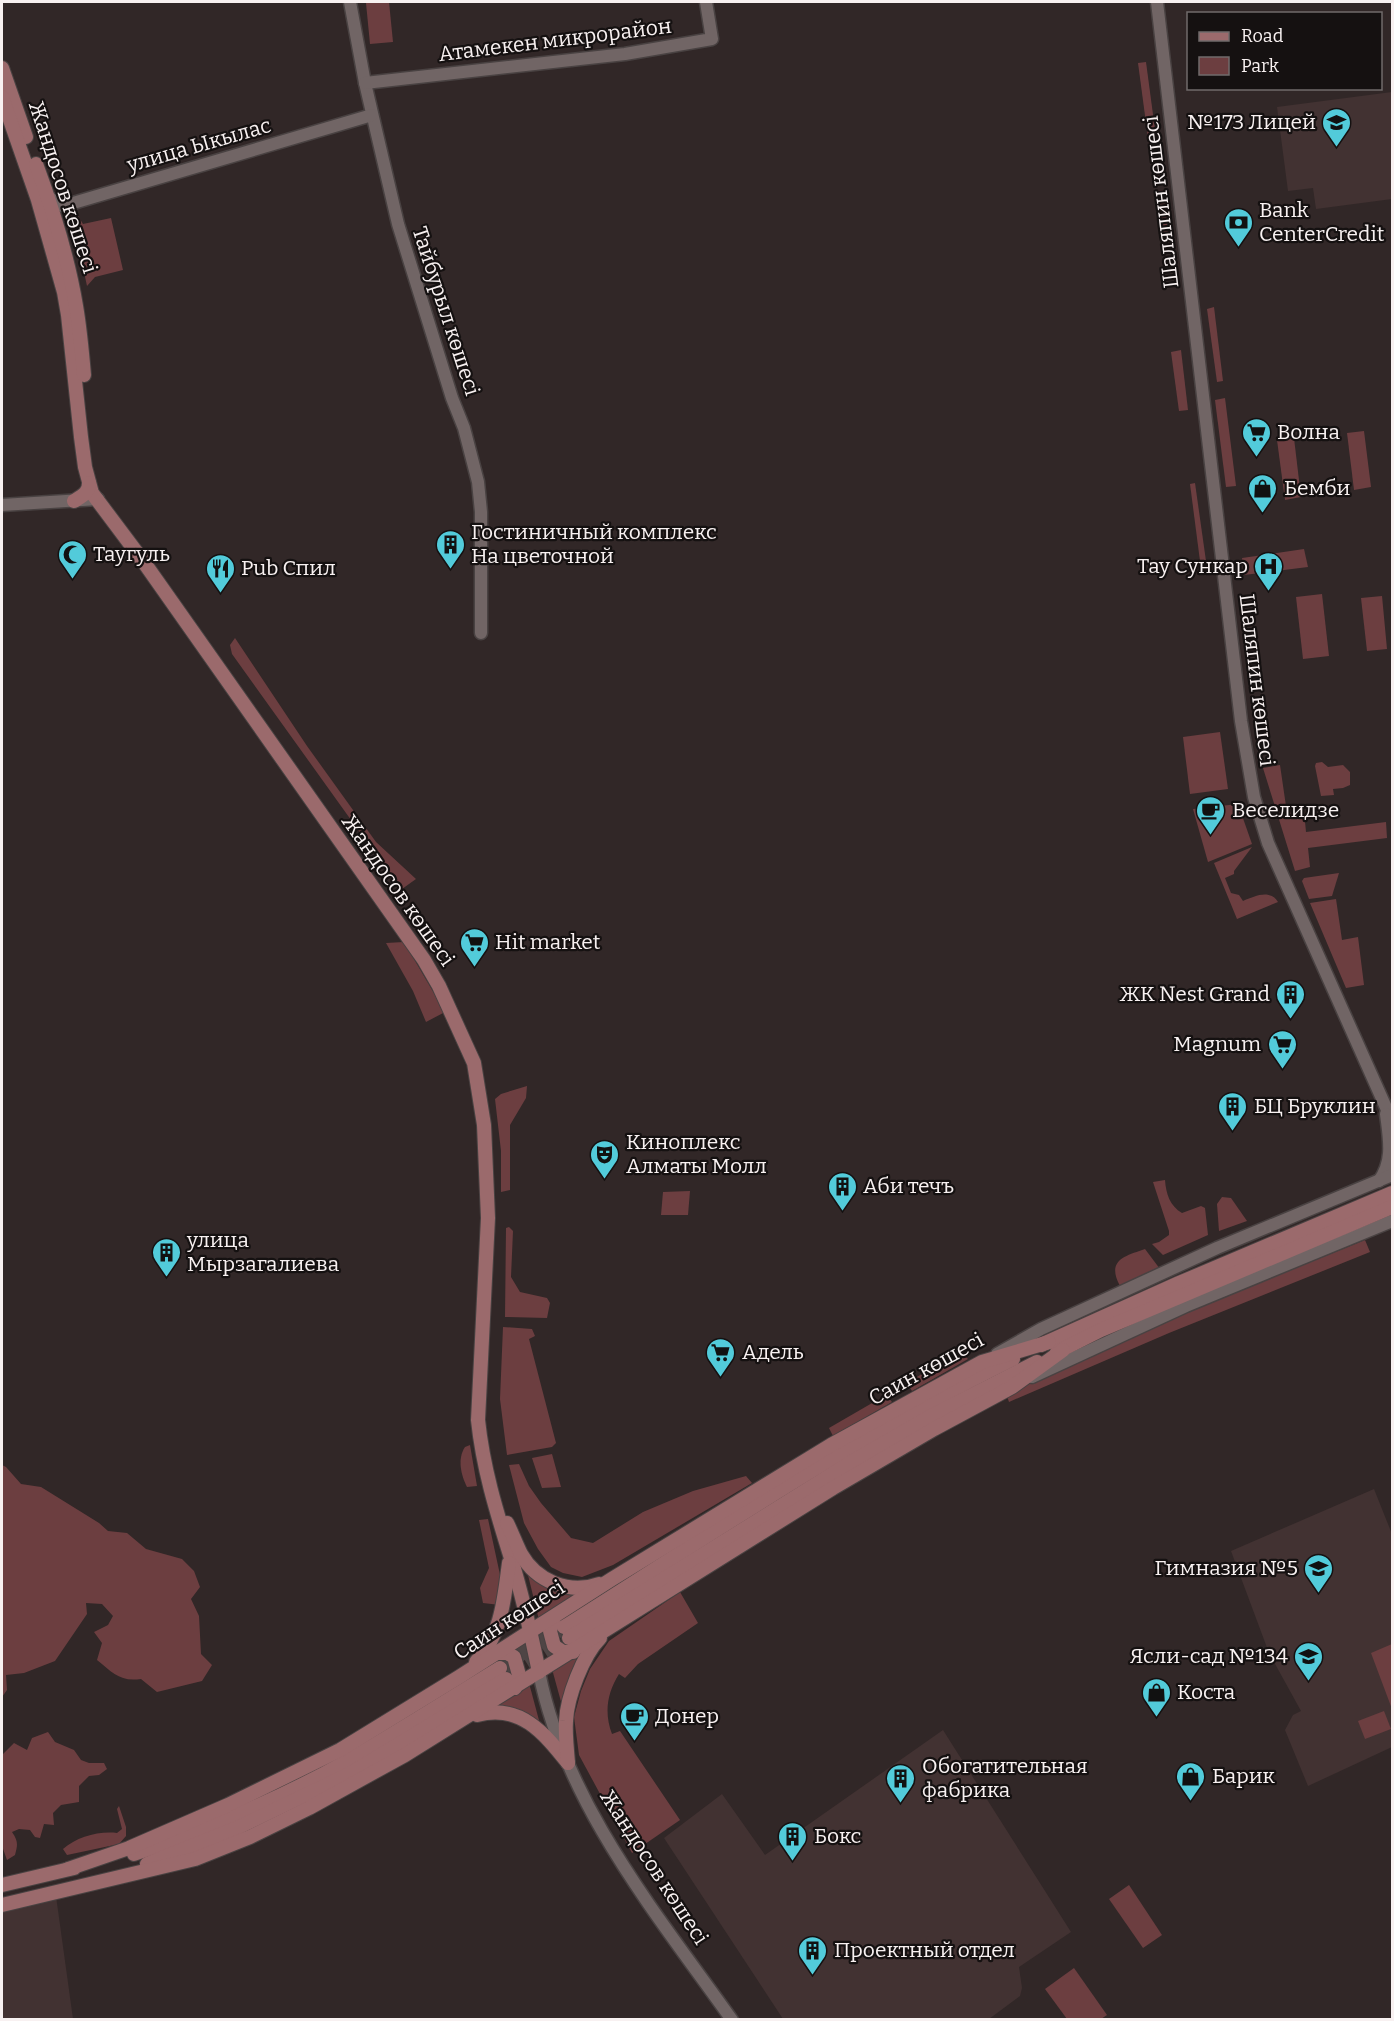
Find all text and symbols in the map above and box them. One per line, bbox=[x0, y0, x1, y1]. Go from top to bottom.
legend bbox=[1187, 12, 1382, 90]
street label: Атамекен микрорайон bbox=[437, 13, 673, 67]
text: Road bbox=[1241, 25, 1284, 47]
text: Park bbox=[1241, 55, 1280, 77]
street label: Жандосов көшесі bbox=[23, 98, 103, 276]
school or university icon: №173 Лицей bbox=[1321, 106, 1353, 148]
place label: №173 Лицей bbox=[1187, 109, 1316, 135]
street label: улица Ыкылас bbox=[123, 112, 274, 178]
street label: Шаляпин көшесі bbox=[1138, 114, 1184, 290]
place label: Bank CenterCredit bbox=[1259, 197, 1385, 247]
bank icon: Bank CenterCredit bbox=[1222, 206, 1254, 248]
street label: Тайбурыл көшесі bbox=[406, 223, 486, 399]
supermarket icon: Волна bbox=[1240, 416, 1272, 458]
place label: Волна bbox=[1277, 419, 1340, 445]
shop icon: Бемби bbox=[1247, 472, 1279, 514]
place label: Бемби bbox=[1284, 475, 1351, 501]
place label: Гостиничный комплекс На цветочной bbox=[471, 519, 717, 569]
building icon: Гостиничный комплекс На цветочной bbox=[434, 528, 466, 570]
mosque icon: Таугуль bbox=[56, 538, 88, 580]
place label: Таугуль bbox=[93, 541, 170, 567]
hospital icon: Тау Сункар bbox=[1253, 550, 1285, 592]
restaurant icon: Pub Спил bbox=[204, 552, 236, 594]
place label: Тау Сункар bbox=[1137, 553, 1248, 579]
place label: Pub Спил bbox=[241, 555, 336, 581]
street label: Шаляпин көшесі bbox=[1234, 592, 1280, 768]
cafe icon: Веселидзе bbox=[1195, 794, 1227, 836]
place label: Веселидзе bbox=[1232, 797, 1339, 823]
street label: Жандосов көшесі bbox=[336, 809, 460, 971]
supermarket icon: Hit market bbox=[458, 926, 490, 968]
place label: Hit market bbox=[495, 929, 601, 955]
building icon: ЖК Nest Grand bbox=[1275, 978, 1307, 1020]
place label: ЖК Nest Grand bbox=[1119, 981, 1270, 1007]
supermarket icon: Magnum bbox=[1266, 1028, 1298, 1070]
place label: Magnum bbox=[1173, 1031, 1261, 1057]
building icon: БЦ Бруклин bbox=[1217, 1090, 1249, 1132]
place label: БЦ Бруклин bbox=[1254, 1093, 1376, 1119]
place label: Киноплекс Алматы Молл bbox=[626, 1129, 767, 1179]
theatre icon: Киноплекс Алматы Молл bbox=[589, 1138, 621, 1180]
building icon: Аби течъ bbox=[826, 1170, 858, 1212]
place label: Аби течъ bbox=[863, 1173, 954, 1199]
place label: улица Мырзагалиева bbox=[186, 1227, 340, 1277]
building icon: улица Мырзагалиева bbox=[150, 1236, 182, 1278]
street label: Саин көшесі bbox=[864, 1327, 988, 1411]
supermarket icon: Адель bbox=[705, 1336, 737, 1378]
place label: Адель bbox=[742, 1339, 804, 1365]
school or university icon: Гимназия №5 bbox=[1303, 1552, 1335, 1594]
place label: Гимназия №5 bbox=[1154, 1555, 1298, 1581]
street label: Саин көшесі bbox=[448, 1574, 570, 1666]
school or university icon: Ясли-сад №134 bbox=[1293, 1640, 1325, 1682]
place label: Ясли-сад №134 bbox=[1130, 1643, 1288, 1669]
shop icon: Коста bbox=[1140, 1676, 1172, 1718]
place label: Коста bbox=[1177, 1679, 1236, 1705]
cafe icon: Донер bbox=[618, 1700, 650, 1742]
place label: Донер bbox=[655, 1703, 719, 1729]
place label: Обогатительная фабрика bbox=[922, 1753, 1088, 1803]
shop icon: Барик bbox=[1175, 1760, 1207, 1802]
building icon: Обогатительная фабрика bbox=[885, 1762, 917, 1804]
place label: Барик bbox=[1212, 1763, 1276, 1789]
street label: Жандосов көшесі bbox=[594, 1785, 714, 1949]
building icon: Бокс bbox=[777, 1820, 809, 1862]
place label: Бокс bbox=[814, 1823, 862, 1849]
building icon: Проектный отдел bbox=[797, 1934, 829, 1976]
place label: Проектный отдел bbox=[834, 1937, 1015, 1963]

